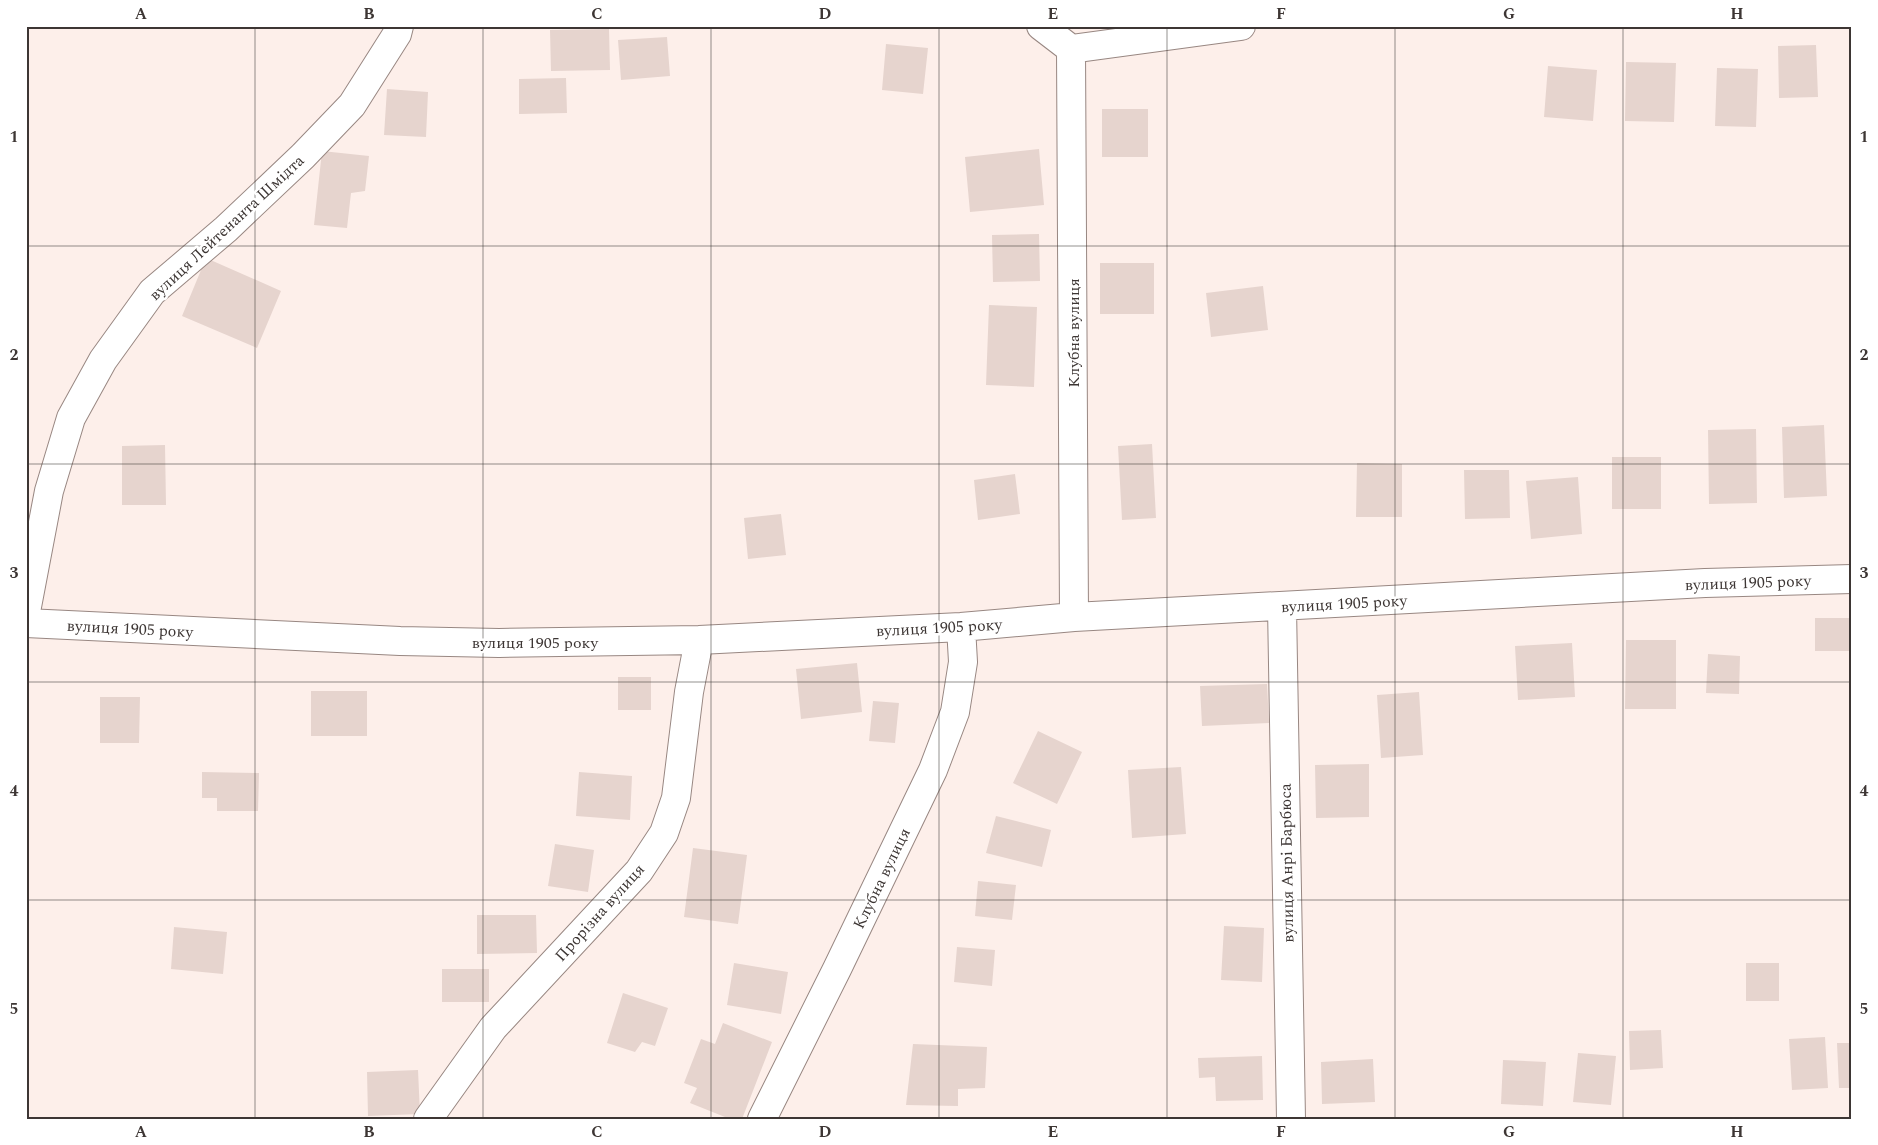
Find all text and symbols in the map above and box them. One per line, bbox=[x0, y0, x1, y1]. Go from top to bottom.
text: A bbox=[135, 2, 148, 26]
text: B bbox=[363, 2, 375, 26]
text: C bbox=[591, 2, 603, 26]
text: D bbox=[819, 2, 832, 26]
text: E bbox=[1048, 2, 1058, 26]
text: F bbox=[1276, 2, 1286, 26]
text: G bbox=[1503, 2, 1515, 26]
text: H bbox=[1730, 2, 1744, 26]
text: 1 bbox=[10, 125, 18, 149]
text: 1 bbox=[1860, 125, 1868, 149]
street label: вулиця Лейтенанта Шмідта bbox=[144, 149, 310, 306]
street label: Клубна вулиця bbox=[1062, 278, 1086, 388]
text: 2 bbox=[10, 343, 19, 367]
text: 2 bbox=[1860, 343, 1869, 367]
text: 3 bbox=[10, 561, 19, 585]
text: 3 bbox=[1860, 561, 1869, 585]
street label: вулиця 1905 року bbox=[1684, 569, 1813, 597]
street label: вулиця 1905 року bbox=[1280, 589, 1409, 619]
street label: вулиця 1905 року bbox=[875, 613, 1004, 643]
street label: вулиця 1905 року bbox=[66, 614, 195, 644]
street label: вулиця 1905 року bbox=[472, 631, 600, 655]
text: 4 bbox=[10, 779, 19, 803]
text: 4 bbox=[1860, 779, 1869, 803]
street label: вулиця Анрі Барбюса bbox=[1274, 783, 1300, 943]
street label: Клубна вулиця bbox=[847, 824, 917, 933]
street label: Прорізна вулиця bbox=[549, 858, 650, 967]
text: 5 bbox=[10, 997, 18, 1021]
text: 5 bbox=[1860, 997, 1868, 1021]
text: A bbox=[135, 1120, 148, 1144]
text: B bbox=[363, 1120, 375, 1144]
text: C bbox=[591, 1120, 603, 1144]
text: D bbox=[819, 1120, 832, 1144]
text: E bbox=[1048, 1120, 1058, 1144]
text: F bbox=[1276, 1120, 1286, 1144]
text: G bbox=[1503, 1120, 1515, 1144]
text: H bbox=[1730, 1120, 1744, 1144]

